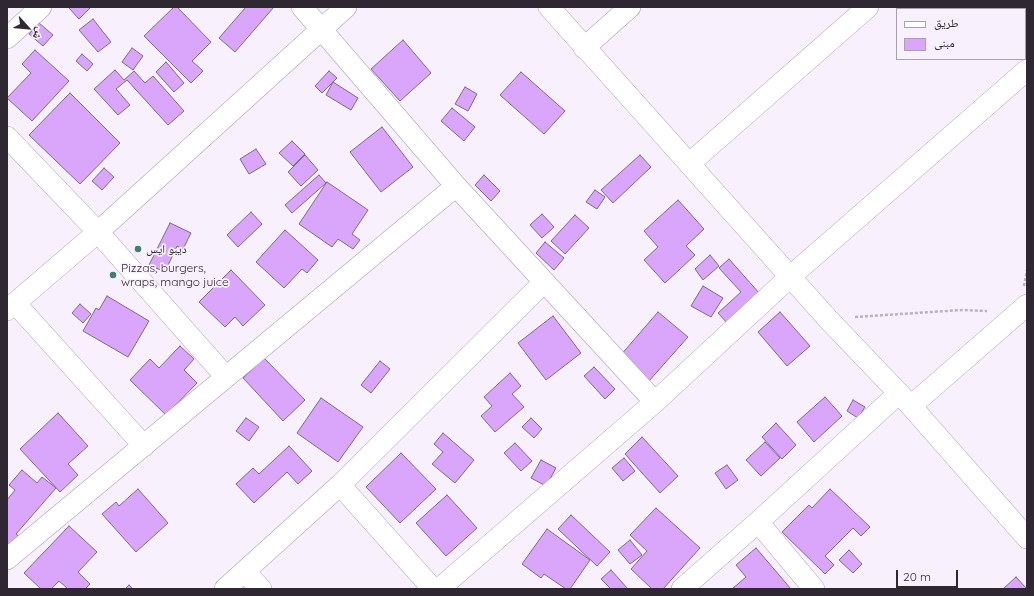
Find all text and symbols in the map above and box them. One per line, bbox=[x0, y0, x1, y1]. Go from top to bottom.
north arrow bbox=[8, 8, 48, 48]
legend bbox=[896, 8, 1026, 60]
text: طريق bbox=[934, 15, 959, 30]
text: ش bbox=[30, 25, 48, 42]
text: مبنى bbox=[934, 35, 955, 50]
place label: ديبو ايس bbox=[146, 242, 187, 256]
marker: ديبو ايس bbox=[133, 244, 143, 254]
place label: Pizzas, burgers, wraps, mango juice bbox=[121, 261, 229, 289]
marker: Pizzas, burgers, wraps, mango juice bbox=[108, 270, 118, 280]
scale bar bbox=[898, 562, 960, 588]
text: 20 m bbox=[903, 569, 931, 584]

